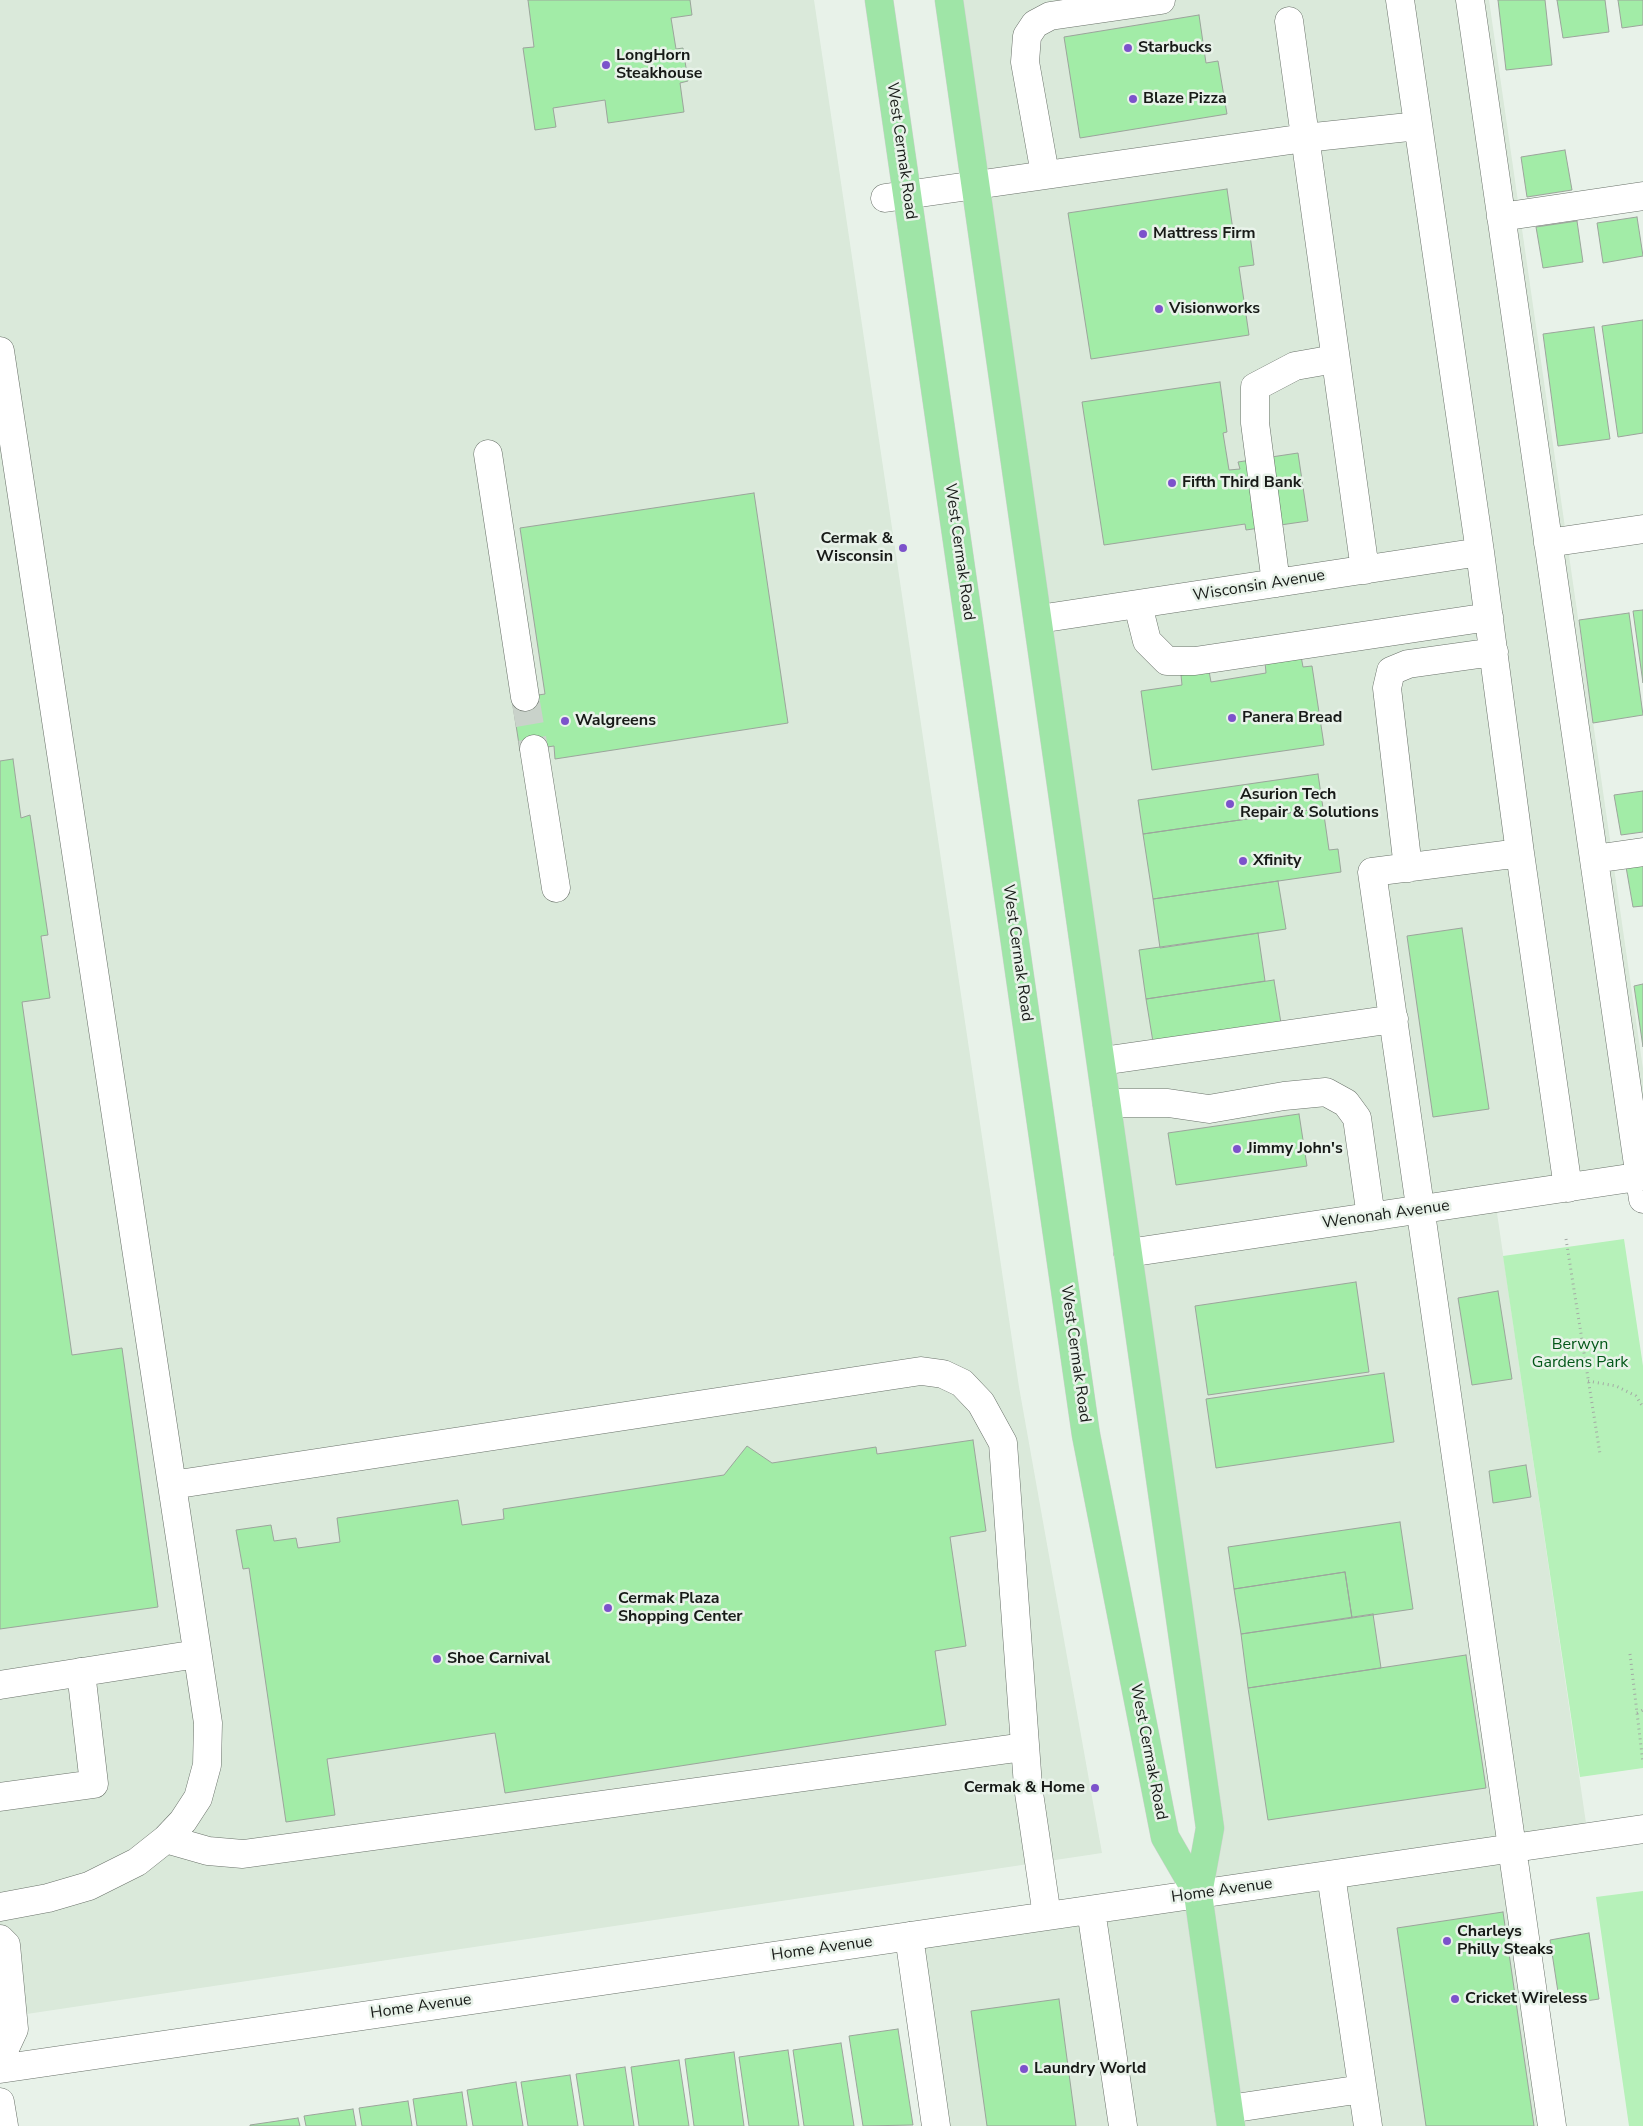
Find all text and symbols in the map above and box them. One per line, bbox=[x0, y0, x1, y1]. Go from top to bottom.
place label: Starbucks bbox=[1138, 38, 1212, 58]
marker: Starbucks bbox=[1122, 42, 1134, 54]
place label: LongHorn Steakhouse bbox=[616, 46, 702, 84]
marker: LongHorn Steakhouse bbox=[600, 59, 612, 71]
street label: West Cermak Road bbox=[882, 81, 920, 221]
place label: Blaze Pizza bbox=[1143, 89, 1227, 109]
marker: Blaze Pizza bbox=[1127, 93, 1139, 105]
place label: Mattress Firm bbox=[1153, 224, 1256, 244]
marker: Mattress Firm bbox=[1137, 228, 1149, 240]
place label: Visionworks bbox=[1169, 299, 1260, 319]
marker: Visionworks bbox=[1153, 303, 1165, 315]
place label: Fifth Third Bank bbox=[1182, 473, 1301, 493]
marker: Fifth Third Bank bbox=[1166, 477, 1178, 489]
street label: West Cermak Road bbox=[940, 482, 978, 622]
place label: Cermak & Wisconsin bbox=[816, 529, 893, 567]
marker: Cermak & Wisconsin bbox=[897, 542, 909, 554]
street label: Wisconsin Avenue bbox=[1192, 566, 1326, 606]
place label: Panera Bread bbox=[1242, 708, 1342, 728]
place label: Walgreens bbox=[575, 711, 656, 731]
marker: Panera Bread bbox=[1226, 712, 1238, 724]
marker: Walgreens bbox=[559, 715, 571, 727]
place label: Asurion Tech Repair & Solutions bbox=[1240, 785, 1379, 823]
marker: Asurion Tech Repair & Solutions bbox=[1224, 798, 1236, 810]
place label: Xfinity bbox=[1253, 851, 1301, 871]
marker: Xfinity bbox=[1237, 855, 1249, 867]
street label: West Cermak Road bbox=[998, 883, 1036, 1023]
place label: Jimmy John's bbox=[1247, 1139, 1343, 1159]
marker: Jimmy John's bbox=[1231, 1143, 1243, 1155]
street label: Wenonah Avenue bbox=[1321, 1197, 1451, 1233]
street label: West Cermak Road bbox=[1056, 1284, 1094, 1424]
park label: Berwyn Gardens Park bbox=[1532, 1335, 1628, 1373]
place label: Cermak Plaza Shopping Center bbox=[618, 1589, 743, 1627]
marker: Cermak Plaza Shopping Center bbox=[602, 1602, 614, 1614]
place label: Shoe Carnival bbox=[447, 1649, 550, 1669]
marker: Shoe Carnival bbox=[431, 1653, 443, 1665]
street label: West Cermak Road bbox=[1125, 1682, 1171, 1822]
place label: Cermak & Home bbox=[964, 1778, 1085, 1798]
marker: Cermak & Home bbox=[1089, 1782, 1101, 1794]
street label: Home Avenue bbox=[1170, 1874, 1274, 1908]
place label: Charleys Philly Steaks bbox=[1457, 1922, 1553, 1960]
street label: Home Avenue bbox=[770, 1932, 874, 1966]
marker: Charleys Philly Steaks bbox=[1441, 1935, 1453, 1947]
place label: Cricket Wireless bbox=[1465, 1989, 1587, 2009]
street label: Home Avenue bbox=[369, 1990, 473, 2024]
marker: Cricket Wireless bbox=[1449, 1993, 1461, 2005]
place label: Laundry World bbox=[1034, 2059, 1146, 2079]
marker: Laundry World bbox=[1018, 2063, 1030, 2075]

